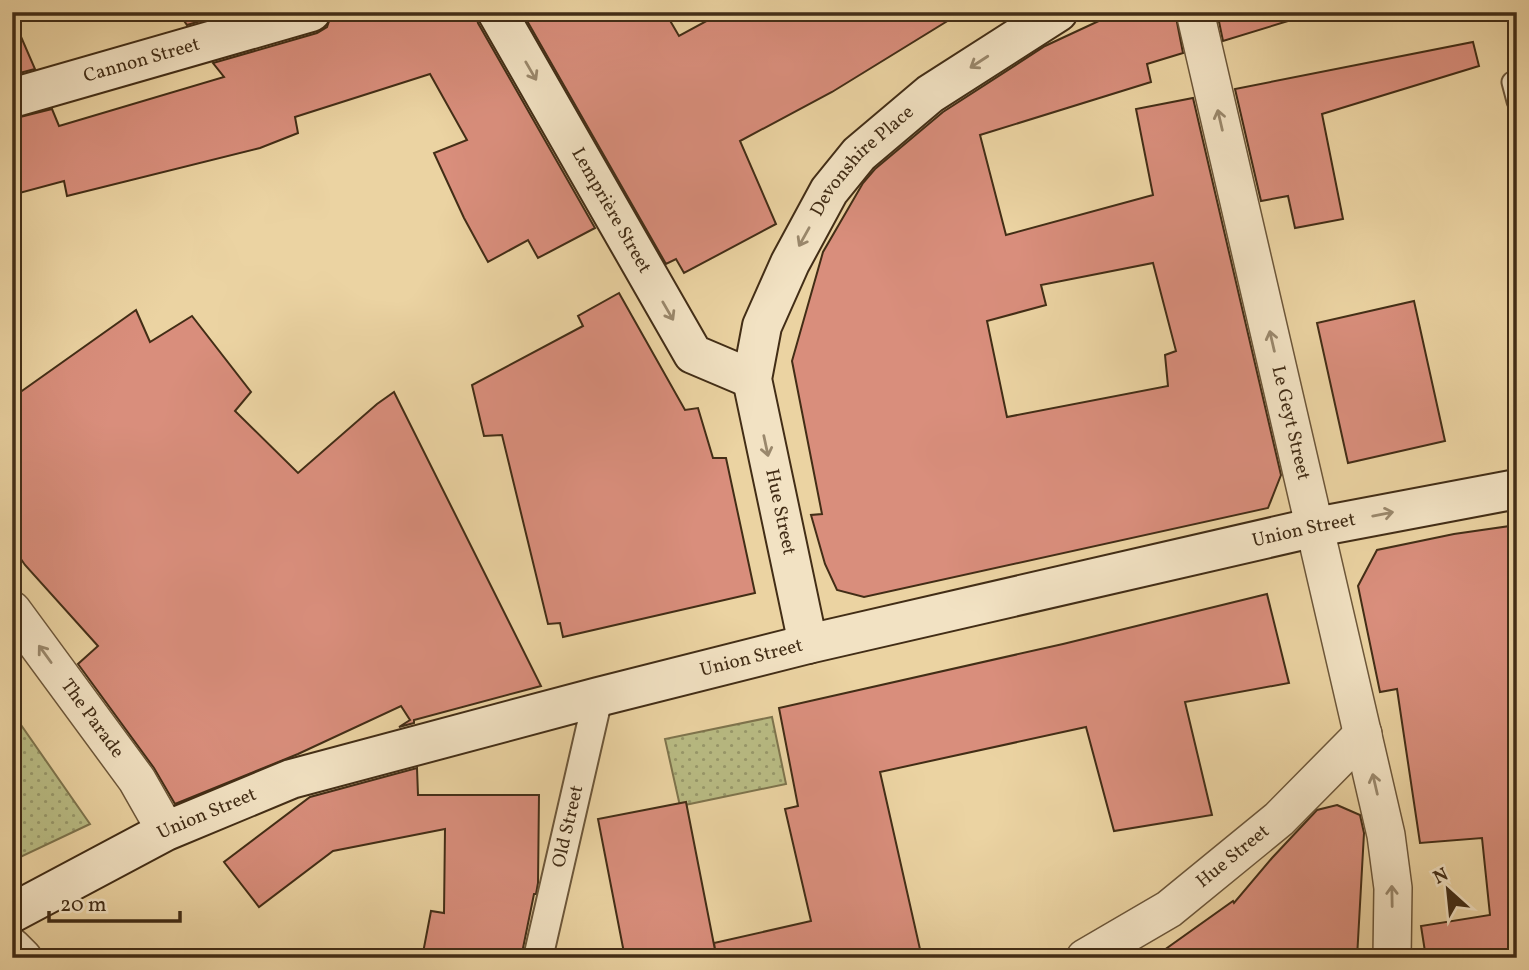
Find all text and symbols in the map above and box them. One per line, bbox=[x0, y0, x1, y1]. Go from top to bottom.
street label: Cannon Street bbox=[81, 32, 203, 90]
one-way arrow bbox=[970, 55, 990, 69]
one-way arrow bbox=[524, 61, 538, 81]
street label: Devonshire Place bbox=[804, 100, 920, 221]
one-way arrow bbox=[1213, 109, 1226, 132]
street label: Lemprière Street bbox=[565, 143, 657, 278]
one-way arrow bbox=[797, 227, 811, 247]
one-way arrow bbox=[662, 301, 676, 321]
one-way arrow bbox=[1265, 330, 1278, 353]
street label: Le Geyt Street bbox=[1265, 363, 1316, 483]
one-way arrow bbox=[759, 434, 773, 457]
street label: Hue Street bbox=[758, 466, 802, 558]
street label: Union Street bbox=[1250, 507, 1358, 554]
one-way arrow bbox=[1371, 507, 1394, 521]
street label: Union Street bbox=[697, 633, 806, 684]
one-way arrow bbox=[37, 645, 52, 664]
street label: The Parade bbox=[54, 674, 130, 764]
one-way arrow bbox=[1367, 773, 1381, 796]
street label: Union Street bbox=[153, 782, 261, 846]
street label: Old Street bbox=[546, 782, 590, 870]
street label: Hue Street bbox=[1191, 819, 1275, 894]
north arrow bbox=[1414, 855, 1484, 925]
text: N bbox=[1429, 862, 1453, 891]
scale bar bbox=[49, 879, 180, 923]
one-way arrow bbox=[1385, 885, 1399, 908]
text: 20 m bbox=[60, 891, 106, 920]

